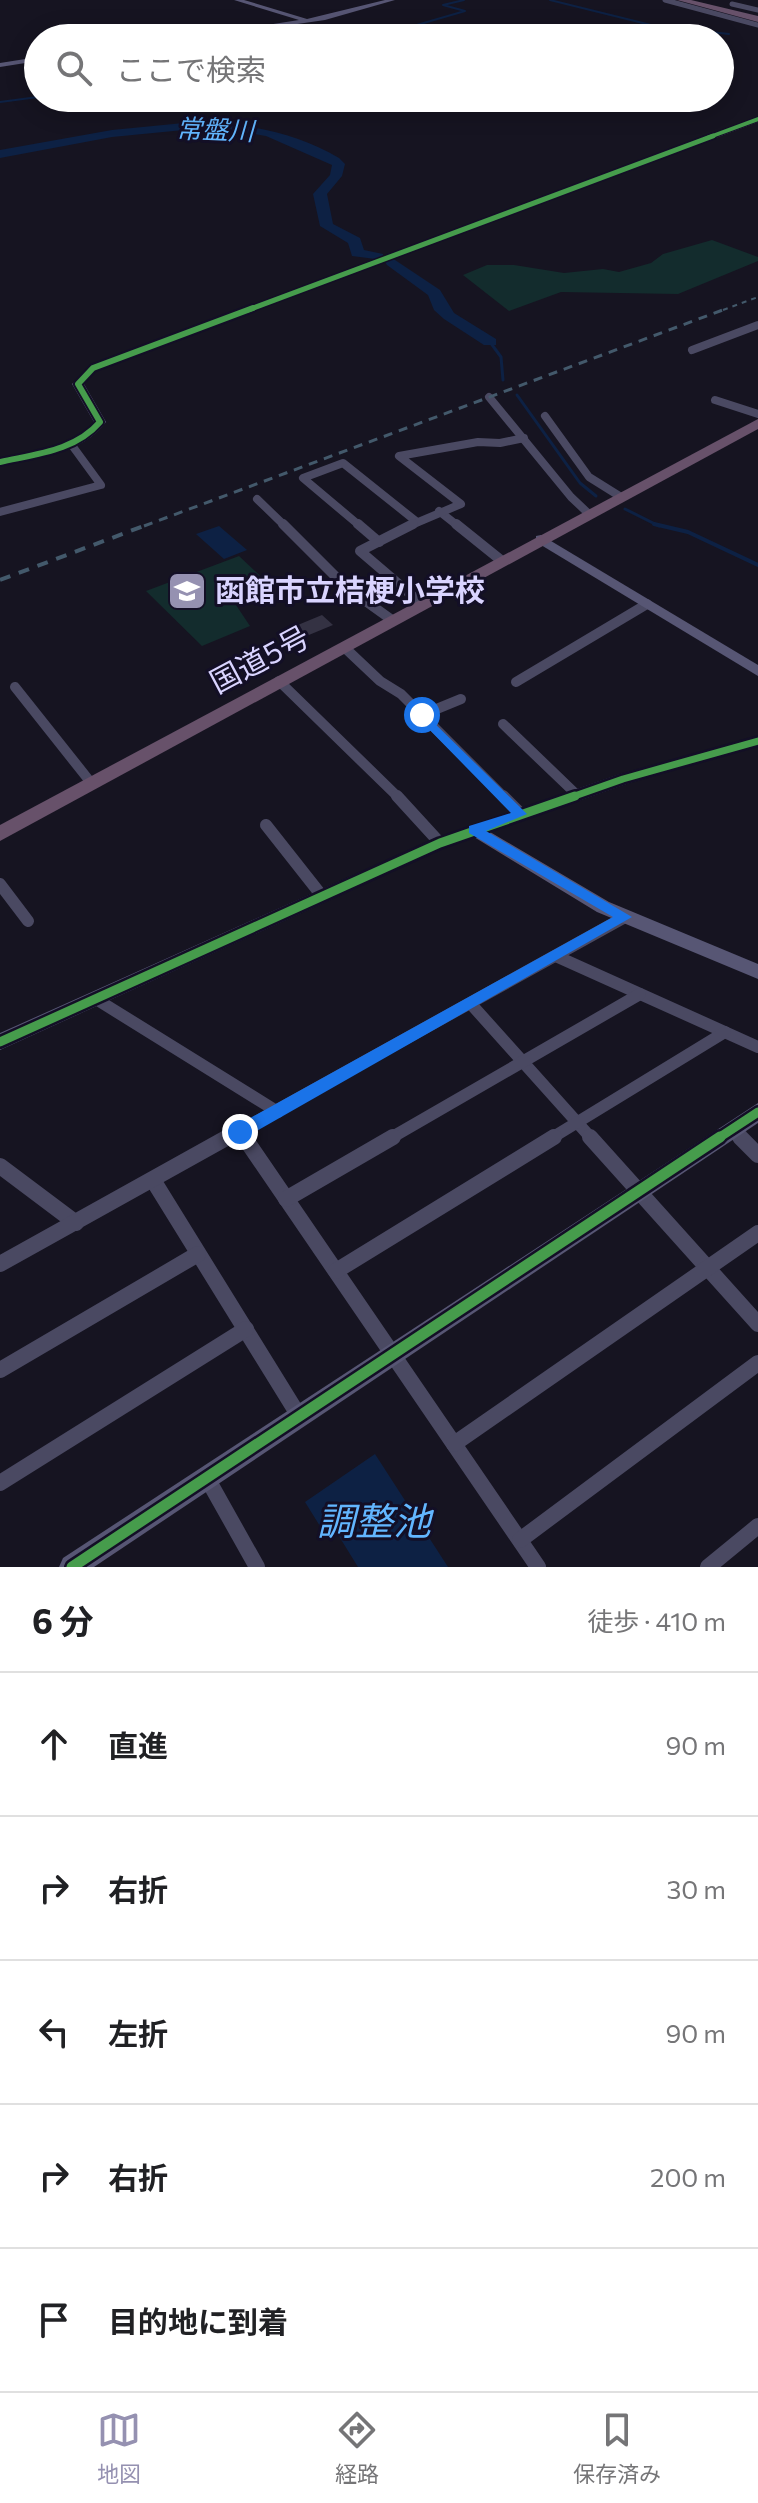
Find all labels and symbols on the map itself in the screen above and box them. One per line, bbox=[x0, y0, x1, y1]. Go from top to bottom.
water label: 常盤川 bbox=[176, 112, 258, 145]
school or university icon: 函館市立桔梗小学校 bbox=[166, 570, 208, 612]
place label: 函館市立桔梗小学校 bbox=[215, 570, 485, 607]
street label: 国道5号 bbox=[203, 616, 315, 699]
route start bbox=[404, 697, 440, 733]
route end bbox=[222, 1114, 258, 1150]
water label: 調整池 bbox=[317, 1496, 435, 1543]

